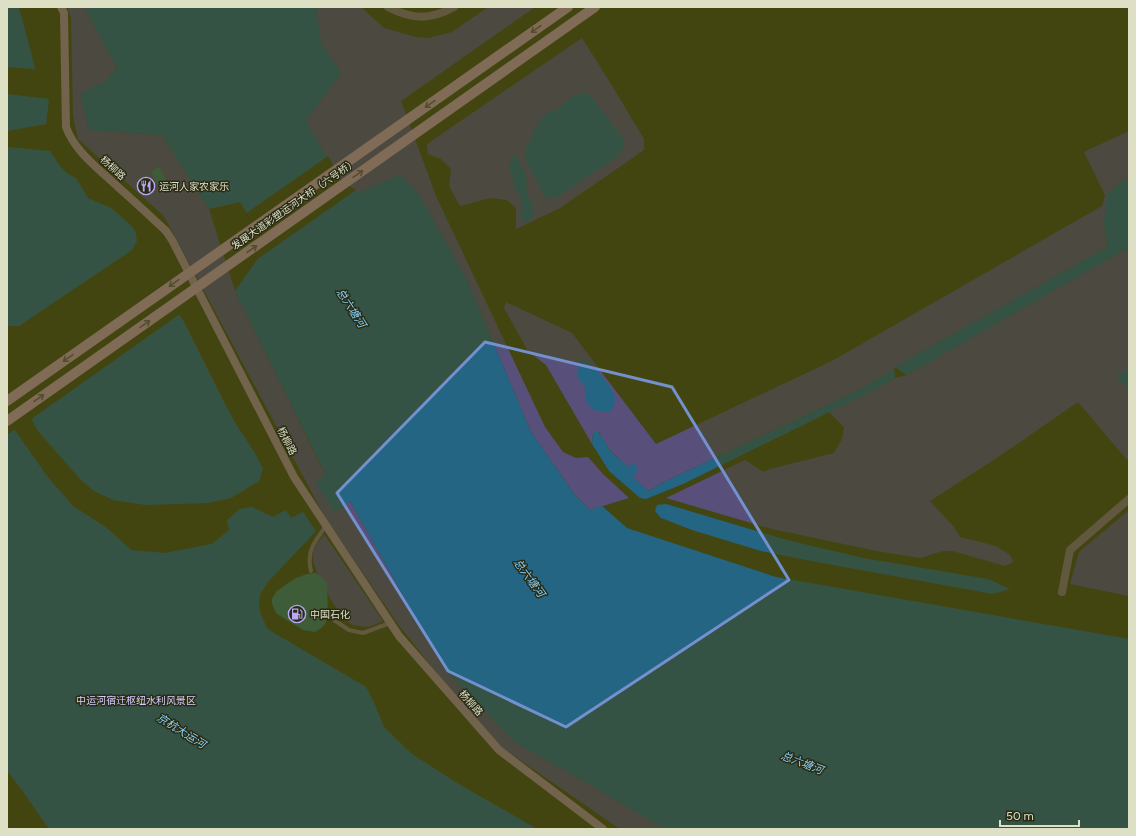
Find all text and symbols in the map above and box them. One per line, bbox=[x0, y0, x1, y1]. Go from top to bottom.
one-way arrow bbox=[531, 25, 542, 33]
one-way arrow bbox=[425, 100, 436, 108]
street label: 杨柳路 bbox=[98, 153, 128, 183]
street label: 发展大道彩塑运河大桥（六号桥） bbox=[229, 156, 359, 252]
one-way arrow bbox=[352, 170, 363, 178]
restaurant icon: 运河人家农家乐 bbox=[136, 176, 156, 196]
place label: 运河人家农家乐 bbox=[159, 180, 229, 193]
one-way arrow bbox=[246, 245, 257, 253]
one-way arrow bbox=[169, 279, 180, 287]
water label: 总六塘河 bbox=[334, 286, 370, 332]
one-way arrow bbox=[140, 320, 151, 328]
one-way arrow bbox=[63, 354, 74, 362]
one-way arrow bbox=[33, 394, 44, 402]
street label: 杨柳路 bbox=[274, 425, 300, 457]
water label: 总六塘河 bbox=[511, 556, 548, 601]
fuel station icon: 中国石化 bbox=[287, 604, 307, 624]
place label: 中国石化 bbox=[310, 608, 350, 621]
street label: 杨柳路 bbox=[456, 687, 486, 719]
park label: 中运河宿迁枢纽水利风景区 bbox=[76, 694, 196, 707]
water label: 京杭大运河 bbox=[154, 711, 209, 752]
water label: 总六塘河 bbox=[779, 749, 827, 778]
scale bar bbox=[1000, 802, 1079, 828]
text: 50 m bbox=[1006, 809, 1034, 823]

